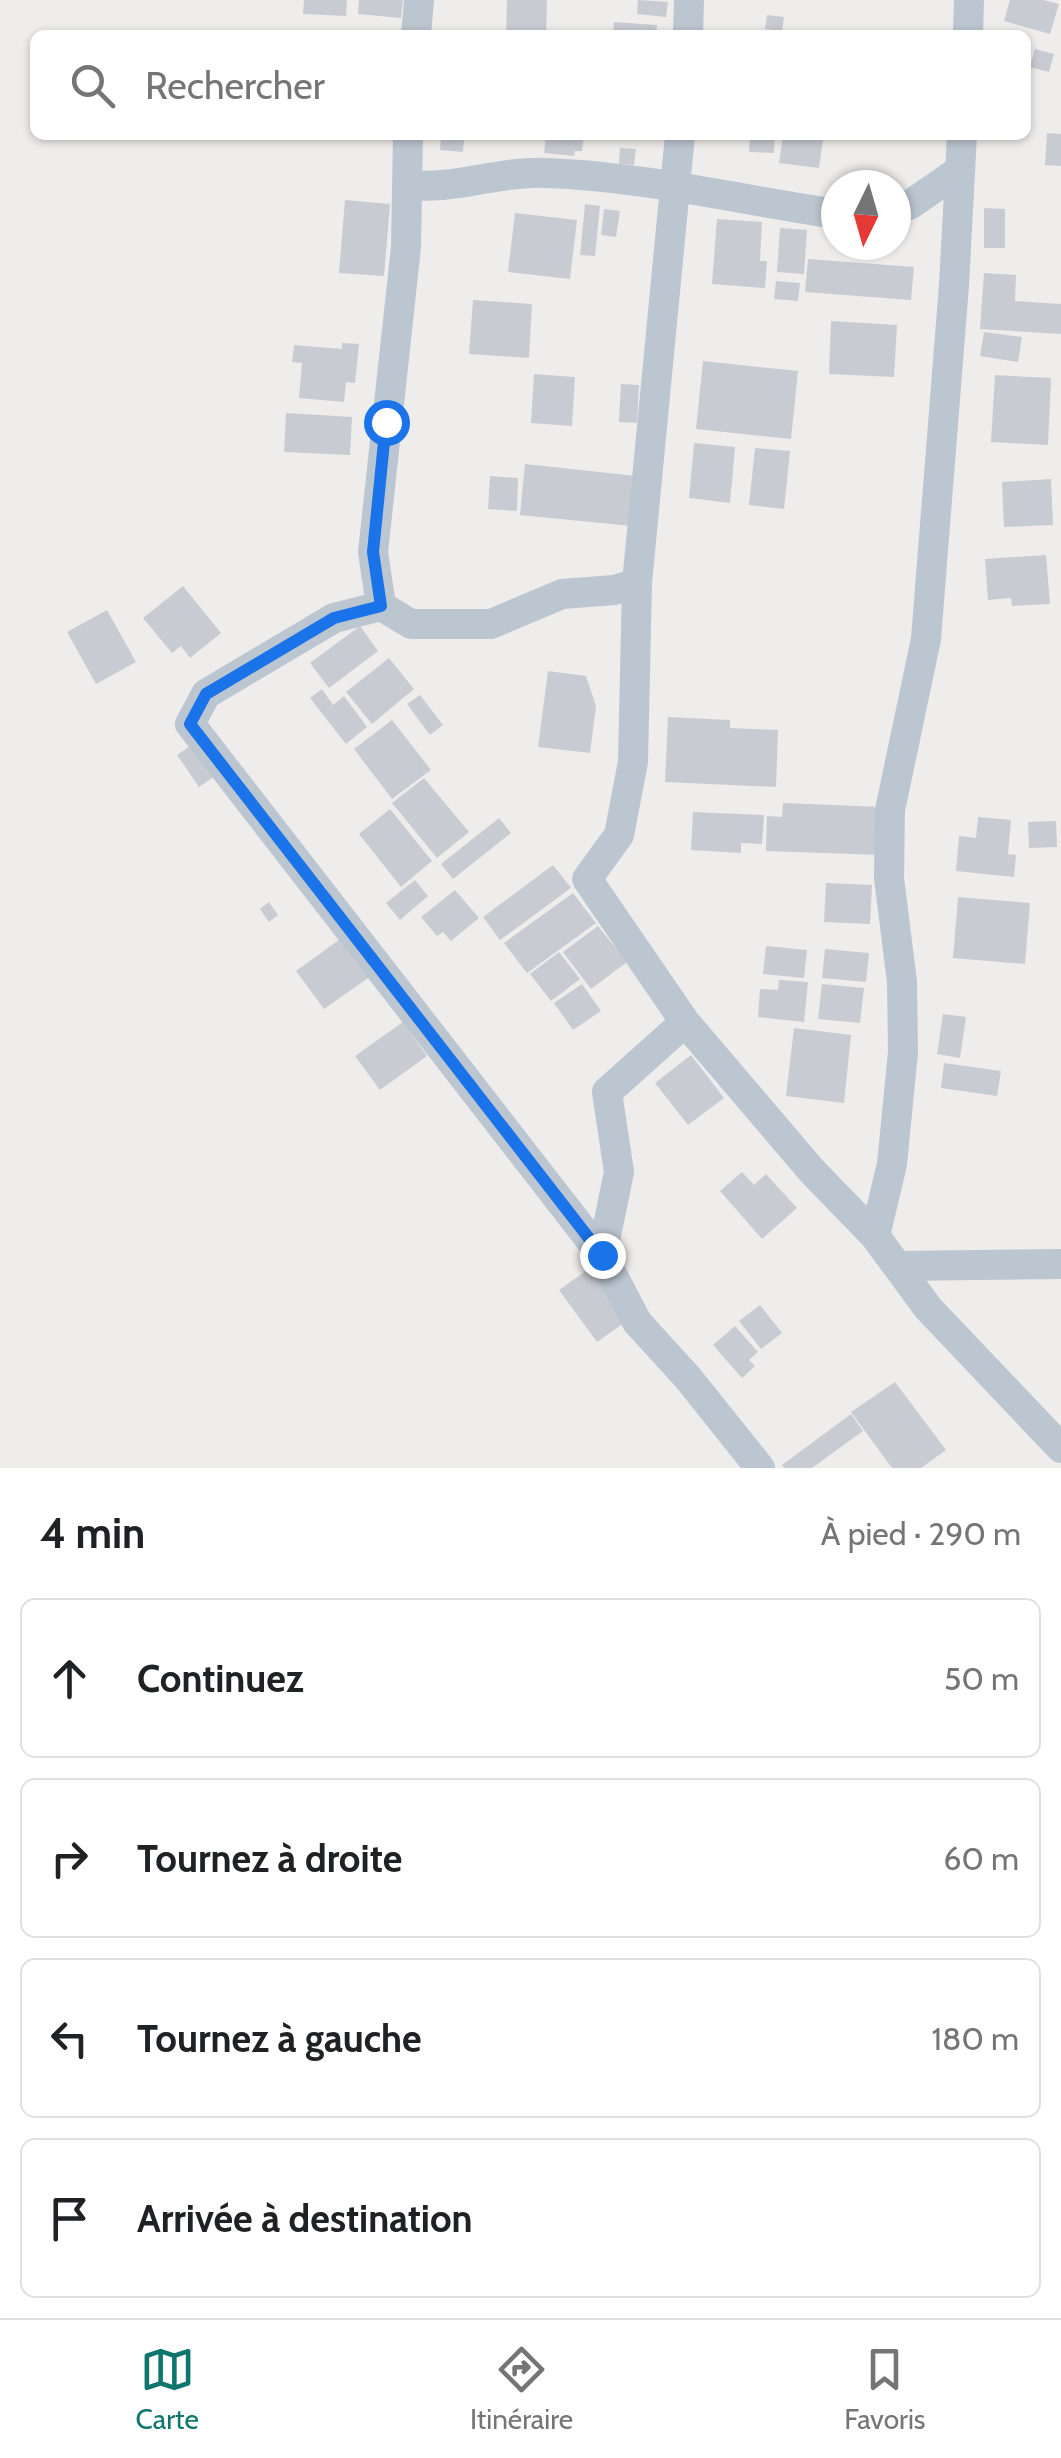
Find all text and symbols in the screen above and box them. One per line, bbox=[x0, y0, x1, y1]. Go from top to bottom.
search box bbox=[30, 30, 1031, 140]
icon: search bbox=[65, 58, 120, 113]
text: Rechercher bbox=[145, 62, 325, 109]
north arrow bbox=[821, 170, 911, 260]
route start bbox=[364, 400, 410, 446]
route end bbox=[580, 1233, 626, 1279]
text: 4 min bbox=[40, 1507, 145, 1559]
text: À pied · 290 m bbox=[821, 1514, 1021, 1553]
icon: ahead bbox=[42, 1651, 97, 1706]
text: Continuez bbox=[137, 1655, 304, 1702]
text: 50 m bbox=[944, 1659, 1019, 1698]
icon: right bbox=[42, 1831, 97, 1886]
text: Tournez à droite bbox=[137, 1835, 402, 1882]
text: 60 m bbox=[943, 1839, 1019, 1878]
icon: left bbox=[42, 2011, 97, 2066]
text: Tournez à gauche bbox=[137, 2015, 422, 2062]
text: 180 m bbox=[932, 2019, 1019, 2058]
icon: arrive bbox=[42, 2191, 97, 2246]
text: Arrivée à destination bbox=[137, 2195, 473, 2242]
tab: Carte bbox=[136, 2342, 199, 2436]
tab: Itinéraire bbox=[470, 2342, 573, 2436]
tab: Favoris bbox=[844, 2342, 925, 2436]

